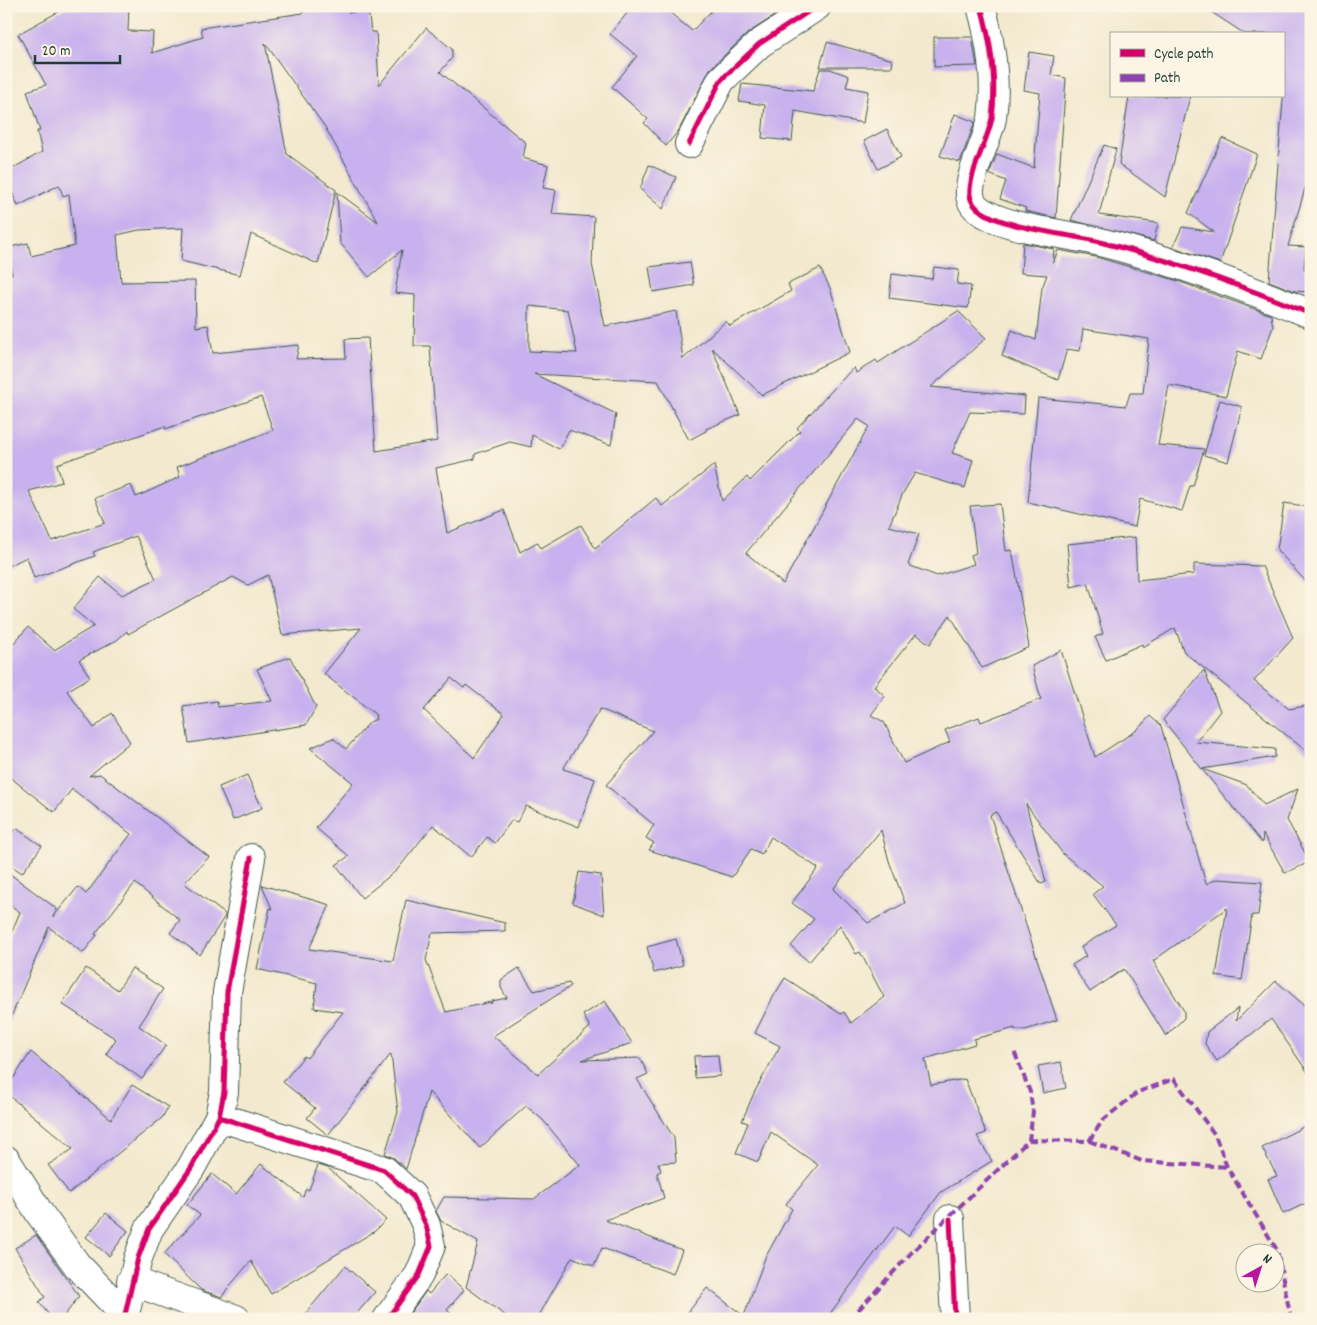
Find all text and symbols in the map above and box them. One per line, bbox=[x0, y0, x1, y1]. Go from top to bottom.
scale bar bbox=[35, 32, 120, 64]
legend bbox=[1110, 32, 1284, 98]
text: 20 m bbox=[42, 41, 70, 63]
text: Cycle path bbox=[1154, 44, 1214, 66]
text: Path bbox=[1154, 68, 1180, 90]
north arrow bbox=[1234, 1242, 1284, 1292]
text: N bbox=[1258, 1250, 1276, 1269]

